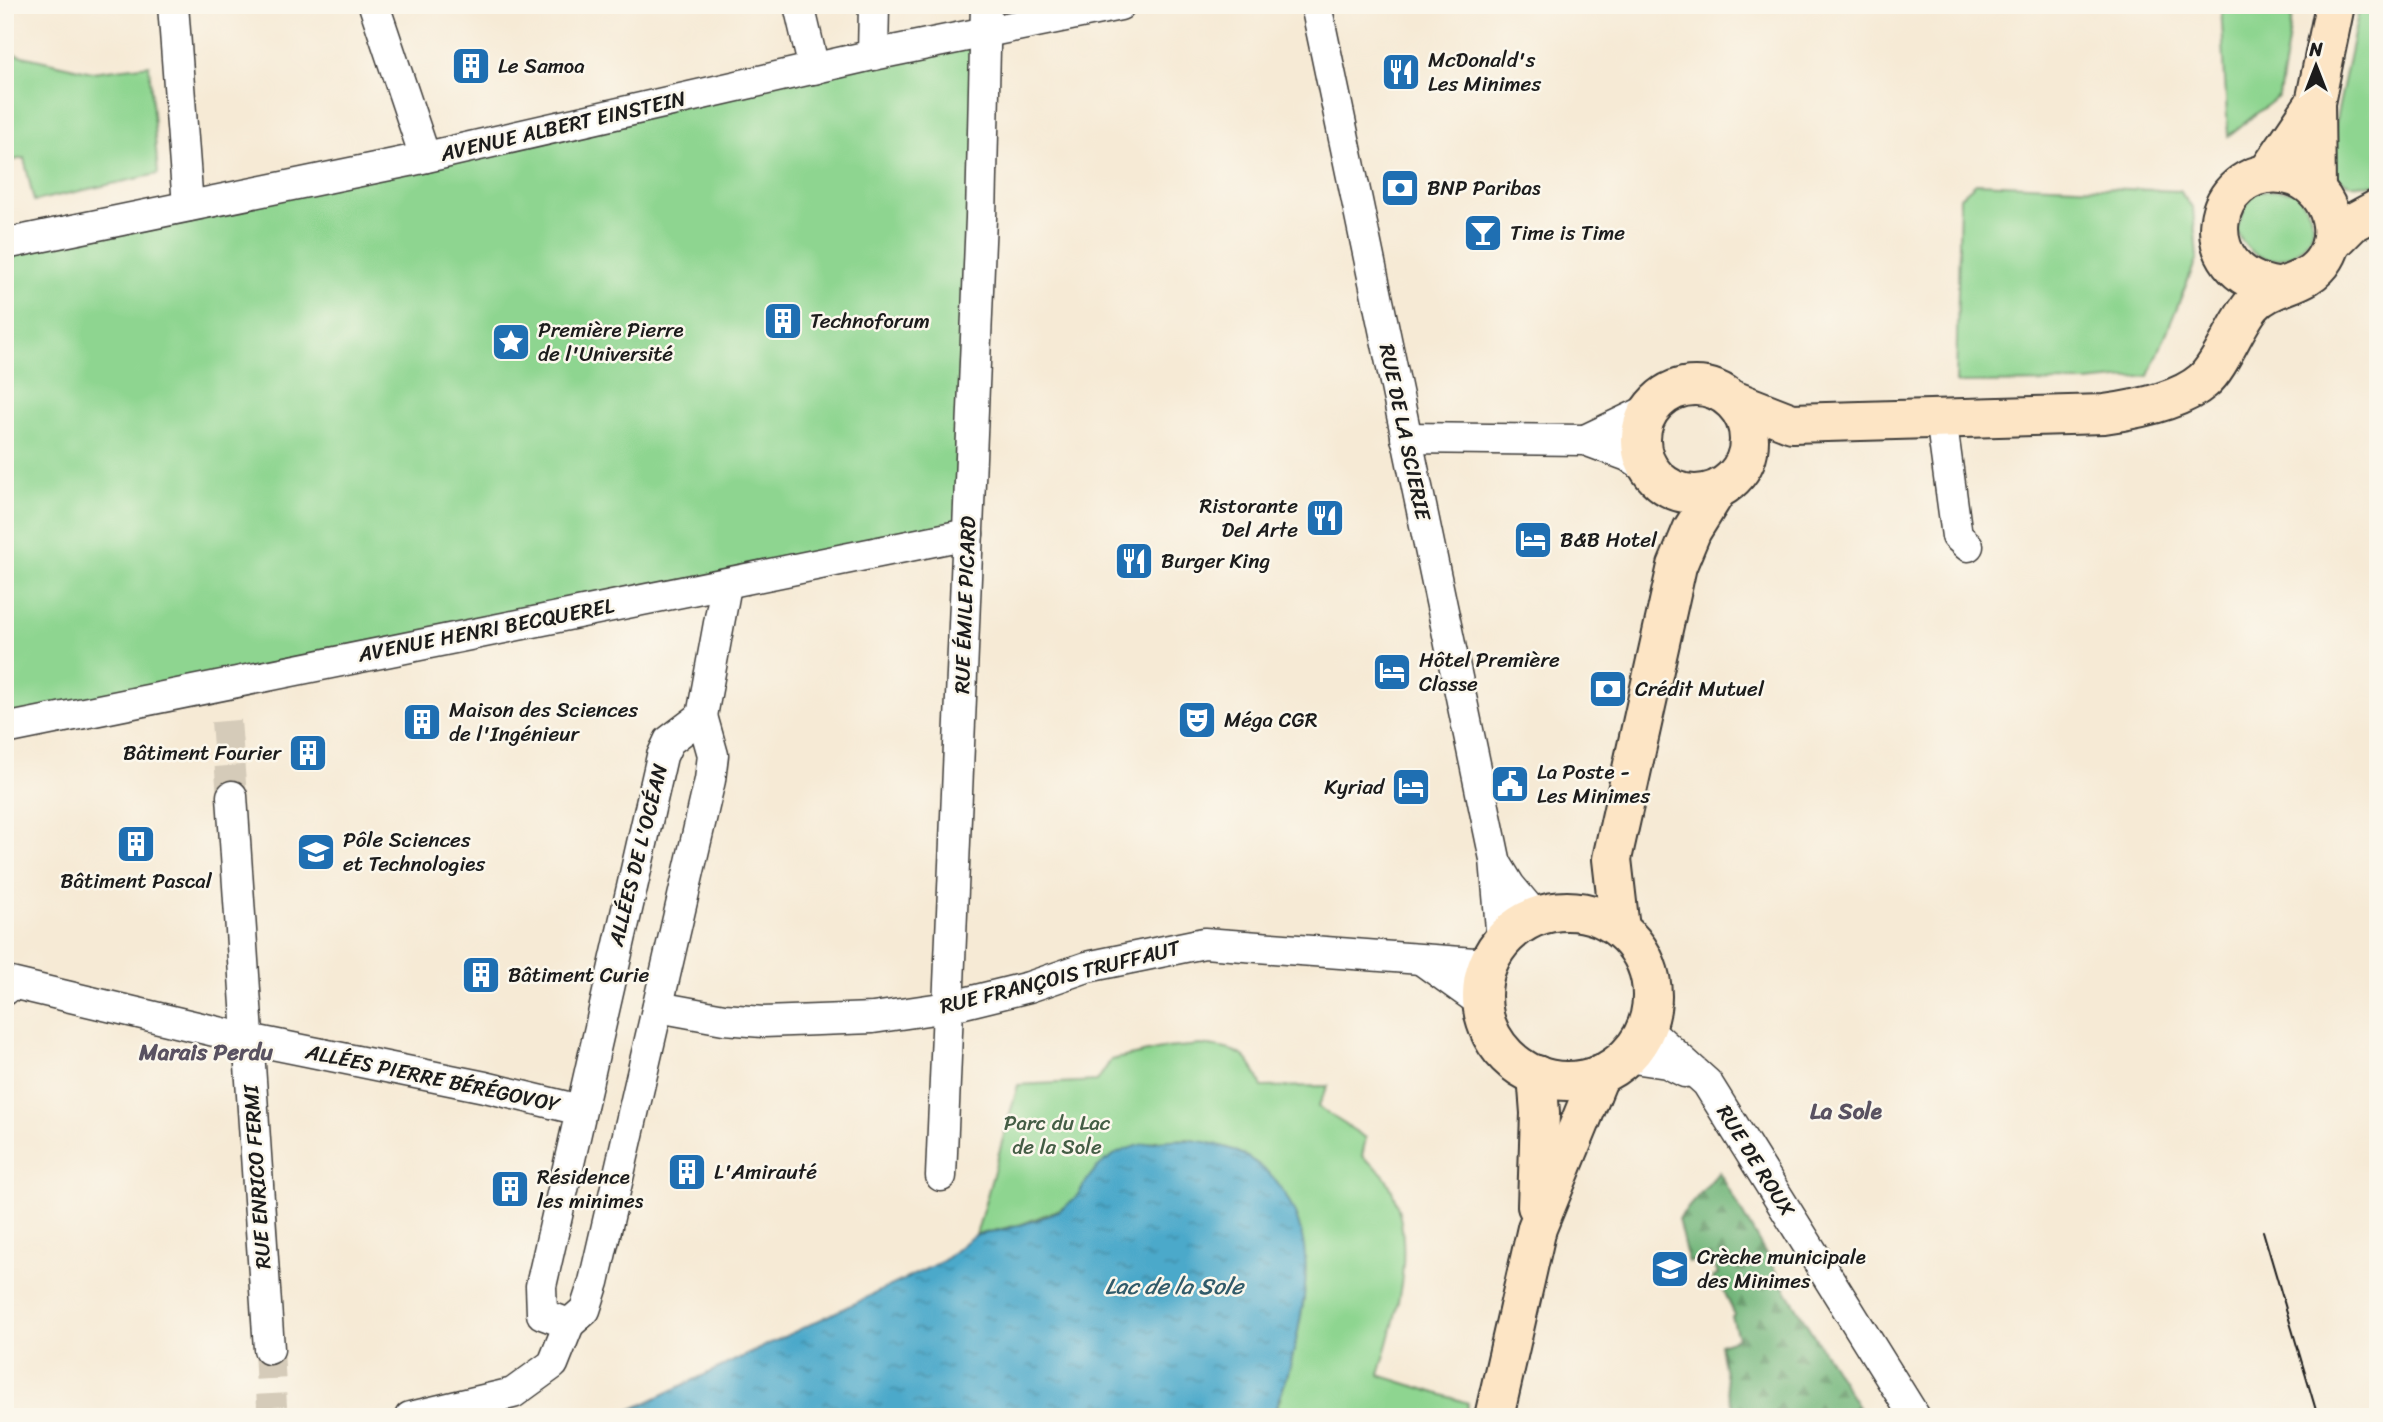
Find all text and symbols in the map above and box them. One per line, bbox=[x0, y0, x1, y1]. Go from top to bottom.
north arrow bbox=[2282, 32, 2352, 102]
text: N bbox=[2308, 33, 2323, 66]
place label: McDonald's Les Minimes bbox=[1428, 41, 1541, 103]
building icon: Le Samoa bbox=[450, 45, 492, 87]
place label: Le Samoa bbox=[498, 47, 585, 85]
restaurant icon: McDonald's Les Minimes bbox=[1380, 51, 1422, 93]
street label: AVENUE ALBERT EINSTEIN bbox=[436, 79, 690, 173]
bank icon: BNP Paribas bbox=[1379, 167, 1421, 209]
place label: BNP Paribas bbox=[1427, 169, 1541, 207]
bar icon: Time is Time bbox=[1462, 212, 1504, 254]
place label: Time is Time bbox=[1510, 214, 1625, 252]
building icon: Technoforum bbox=[762, 300, 804, 342]
place label: Technoforum bbox=[810, 302, 930, 340]
place label: Première Pierre de l'Université bbox=[538, 311, 684, 373]
place icon: Première Pierre de l'Université bbox=[490, 321, 532, 363]
street label: RUE DE LA SCIERIE bbox=[1368, 340, 1443, 525]
place label: Ristorante Del Arte bbox=[1200, 487, 1298, 549]
restaurant icon: Ristorante Del Arte bbox=[1304, 497, 1346, 539]
street label: RUE ÉMILE PICARD bbox=[943, 515, 987, 694]
hotel icon: B&B Hotel bbox=[1512, 519, 1554, 561]
place label: B&B Hotel bbox=[1560, 521, 1658, 559]
restaurant icon: Burger King bbox=[1113, 540, 1155, 582]
place label: Burger King bbox=[1161, 542, 1270, 580]
street label: AVENUE HENRI BECQUEREL bbox=[354, 586, 617, 674]
place label: Hôtel Première Classe bbox=[1419, 641, 1560, 703]
hotel icon: Hôtel Première Classe bbox=[1371, 651, 1413, 693]
bank icon: Crédit Mutuel bbox=[1587, 668, 1629, 710]
place label: Crédit Mutuel bbox=[1635, 670, 1765, 708]
place label: Maison des Sciences de l'Ingénieur bbox=[449, 691, 639, 753]
theatre icon: Méga CGR bbox=[1176, 699, 1218, 741]
building icon: Maison des Sciences de l'Ingénieur bbox=[401, 701, 443, 743]
place label: Méga CGR bbox=[1224, 701, 1318, 739]
building icon: Bâtiment Fourier bbox=[287, 732, 329, 774]
place label: Bâtiment Fourier bbox=[123, 734, 282, 772]
place label: La Poste - Les Minimes bbox=[1537, 753, 1650, 815]
street label: ALLÉES DE L'OCÉAN bbox=[597, 760, 679, 951]
public building icon: La Poste - Les Minimes bbox=[1489, 763, 1531, 805]
hotel icon: Kyriad bbox=[1390, 766, 1432, 808]
place label: Kyriad bbox=[1324, 768, 1386, 806]
place label: Pôle Sciences et Technologies bbox=[343, 821, 485, 883]
building icon: Bâtiment Pascal bbox=[115, 823, 157, 865]
school or university icon: Pôle Sciences et Technologies bbox=[295, 831, 337, 873]
place label: Bâtiment Pascal bbox=[60, 862, 213, 900]
street label: RUE FRANÇOIS TRUFFAUT bbox=[936, 928, 1185, 1025]
building icon: Bâtiment Curie bbox=[460, 954, 502, 996]
place label: Bâtiment Curie bbox=[508, 956, 649, 994]
district label: Marais Perdu bbox=[138, 1032, 274, 1073]
street label: ALLÉES PIERRE BÉRÉGOVOY bbox=[301, 1032, 565, 1124]
street label: RUE ENRICO FERMI bbox=[232, 1082, 282, 1270]
district label: La Sole bbox=[1810, 1091, 1883, 1132]
street label: RUE DE ROUX bbox=[1706, 1097, 1806, 1225]
park label: Parc du Lac de la Sole bbox=[1004, 1104, 1111, 1166]
building icon: L'Amirauté bbox=[666, 1151, 708, 1193]
place label: L'Amirauté bbox=[714, 1153, 817, 1191]
place label: Résidence les minimes bbox=[537, 1158, 644, 1220]
building icon: Résidence les minimes bbox=[489, 1168, 531, 1210]
place label: Crèche municipale des Minimes bbox=[1697, 1238, 1866, 1300]
school or university icon: Crèche municipale des Minimes bbox=[1649, 1248, 1691, 1290]
water label: Lac de la Sole bbox=[1105, 1266, 1245, 1307]

